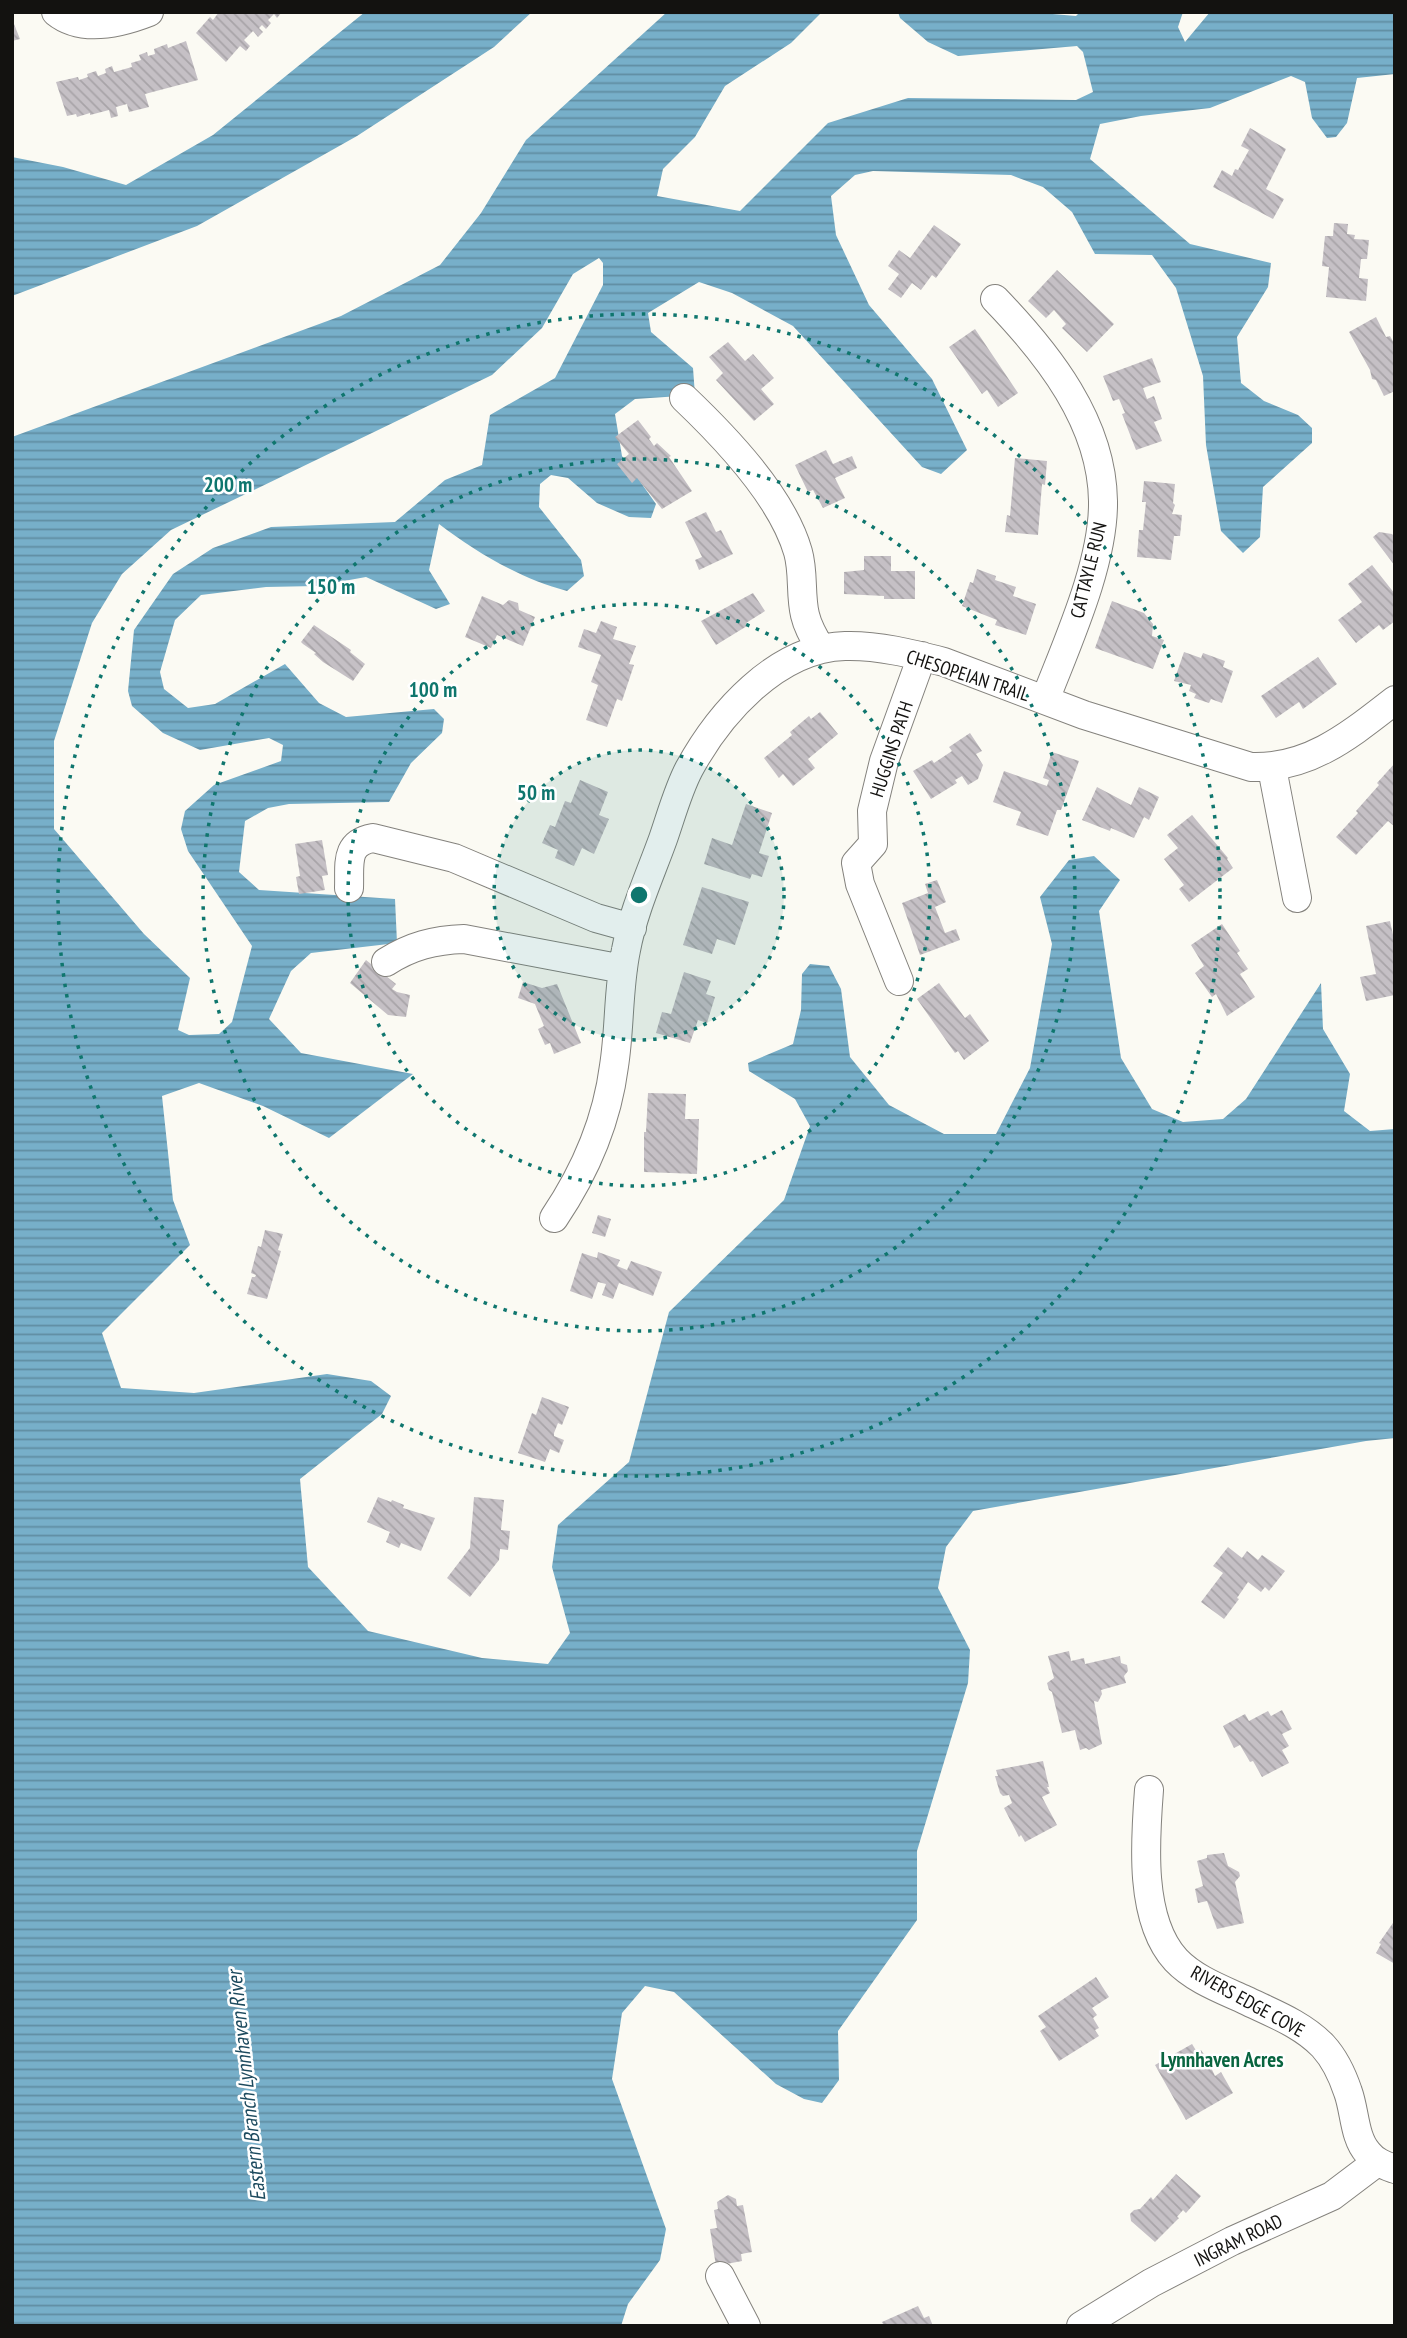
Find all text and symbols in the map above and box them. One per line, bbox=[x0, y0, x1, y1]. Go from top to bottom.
text: 200 m bbox=[204, 471, 252, 498]
street label: CATTAYLE RUN bbox=[1064, 519, 1112, 621]
text: 150 m bbox=[307, 573, 355, 600]
street label: CHESOPEIAN TRAIL bbox=[903, 644, 1033, 706]
text: 100 m bbox=[409, 676, 457, 703]
street label: HUGGINS PATH bbox=[864, 698, 918, 800]
text: 50 m bbox=[517, 779, 555, 806]
centre of rings bbox=[627, 883, 651, 907]
street label: RIVERS EDGE COVE bbox=[1187, 1960, 1309, 2042]
water label: Eastern Branch Lynnhaven River bbox=[220, 1966, 272, 2202]
district label: Lynnhaven Acres bbox=[1160, 2046, 1284, 2073]
street label: INGRAM ROAD bbox=[1190, 2208, 1286, 2272]

